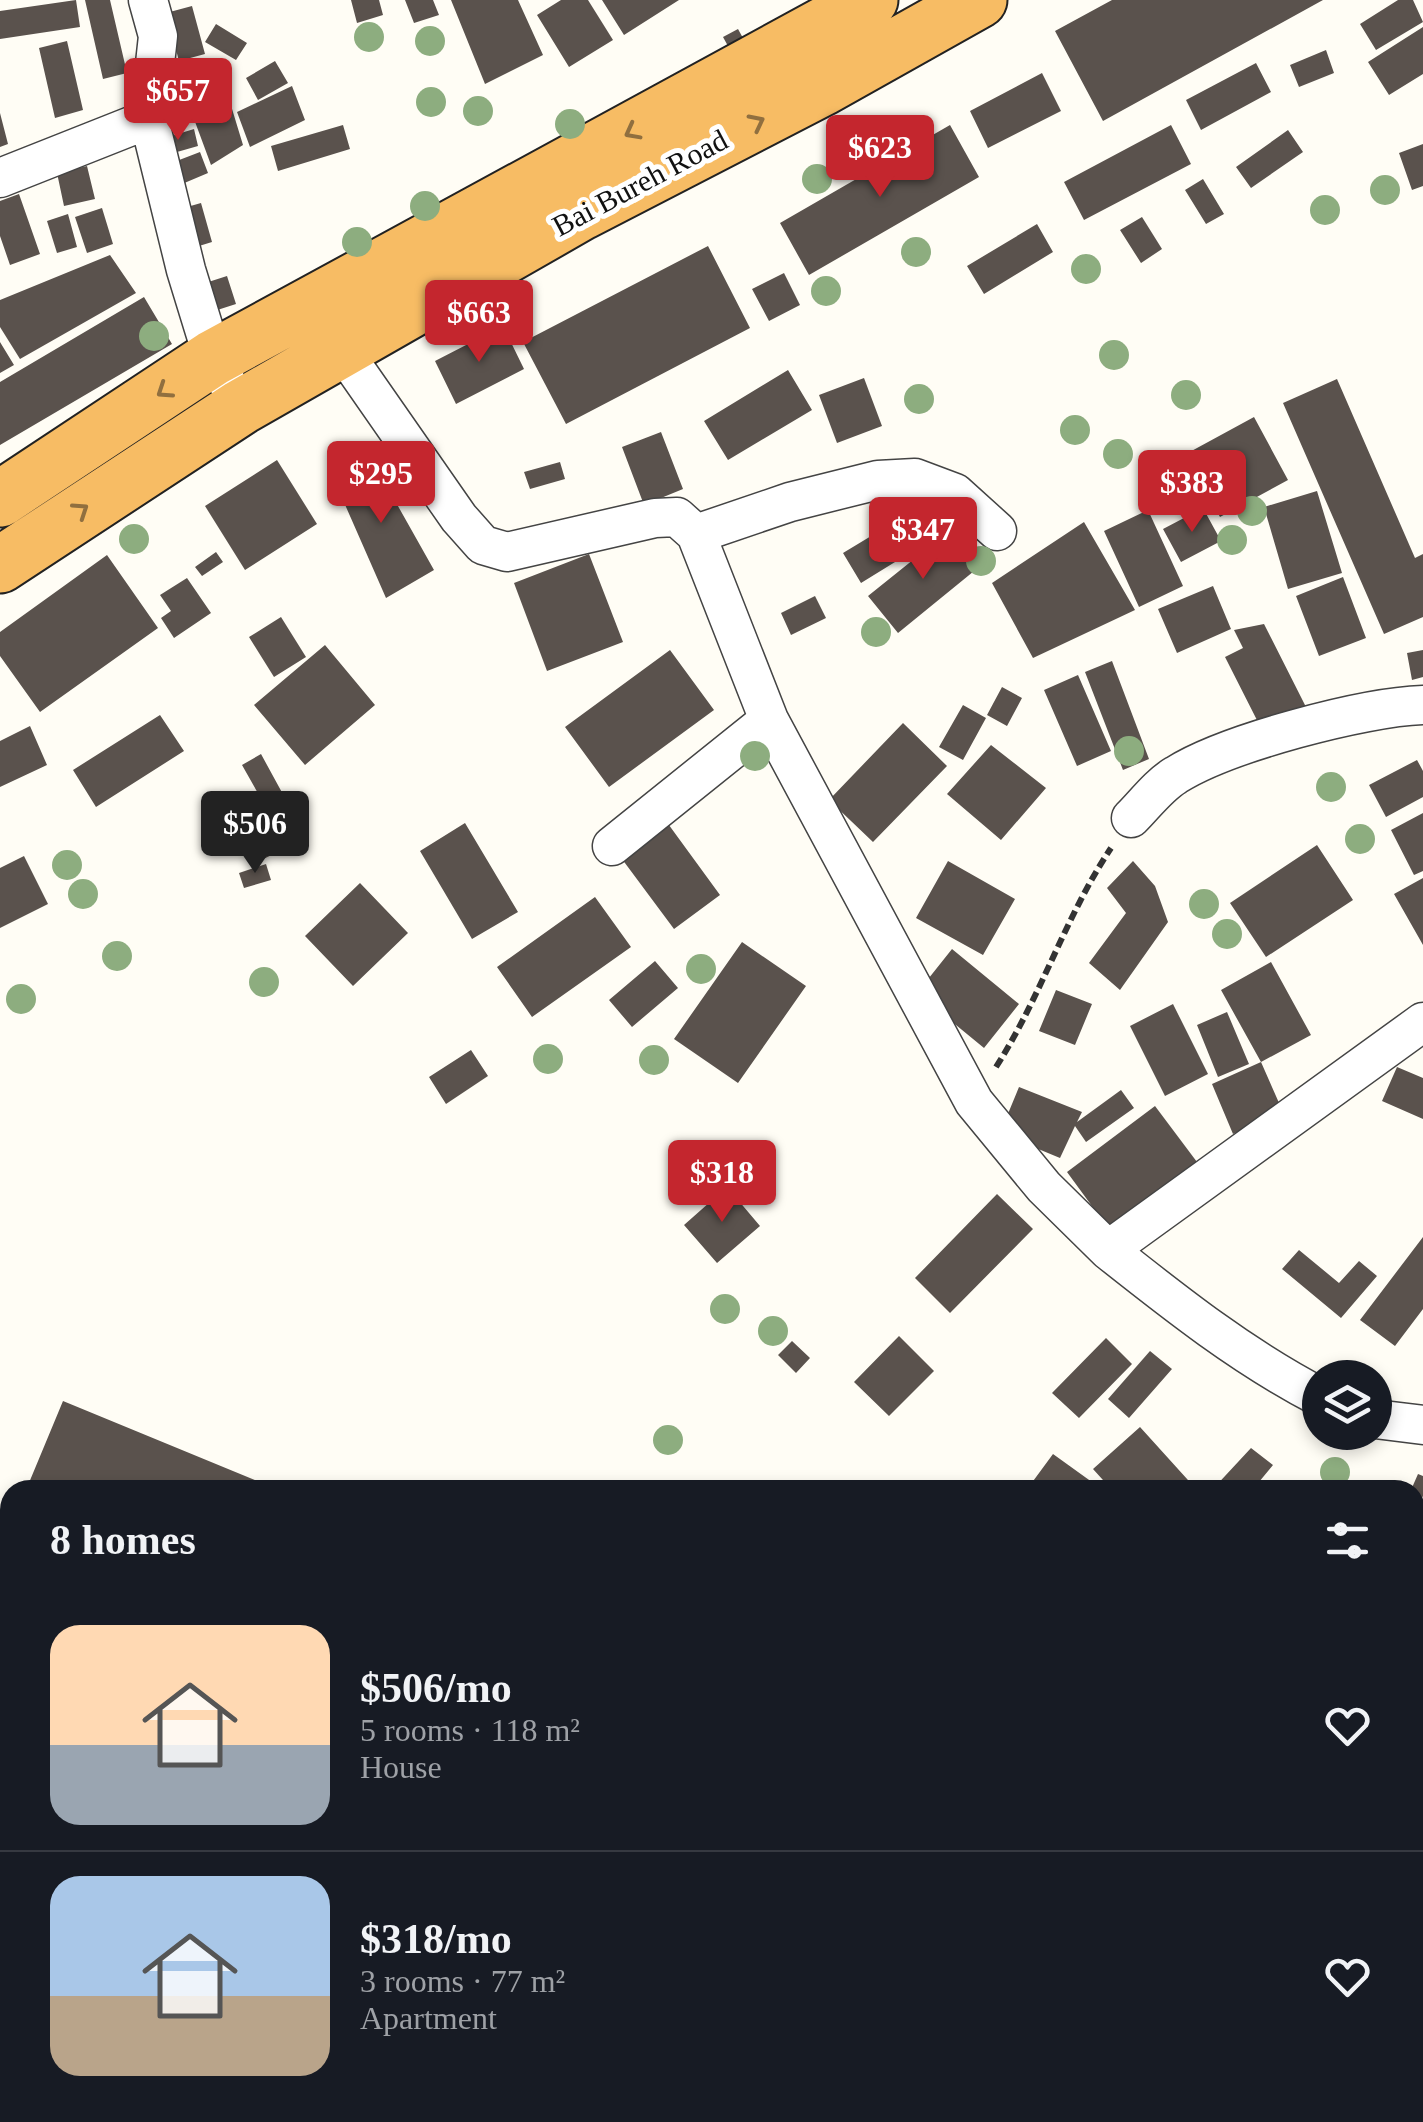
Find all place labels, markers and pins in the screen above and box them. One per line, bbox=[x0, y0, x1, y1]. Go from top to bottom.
pin: $657 bbox=[119, 58, 237, 143]
pin: $623 bbox=[821, 115, 939, 200]
pin: $663 bbox=[420, 280, 538, 365]
pin: $295 bbox=[322, 441, 440, 526]
pin: $383 bbox=[1133, 450, 1251, 535]
pin: $347 bbox=[864, 497, 982, 582]
pin: $506 bbox=[196, 791, 314, 876]
pin: $318 bbox=[663, 1140, 781, 1225]

